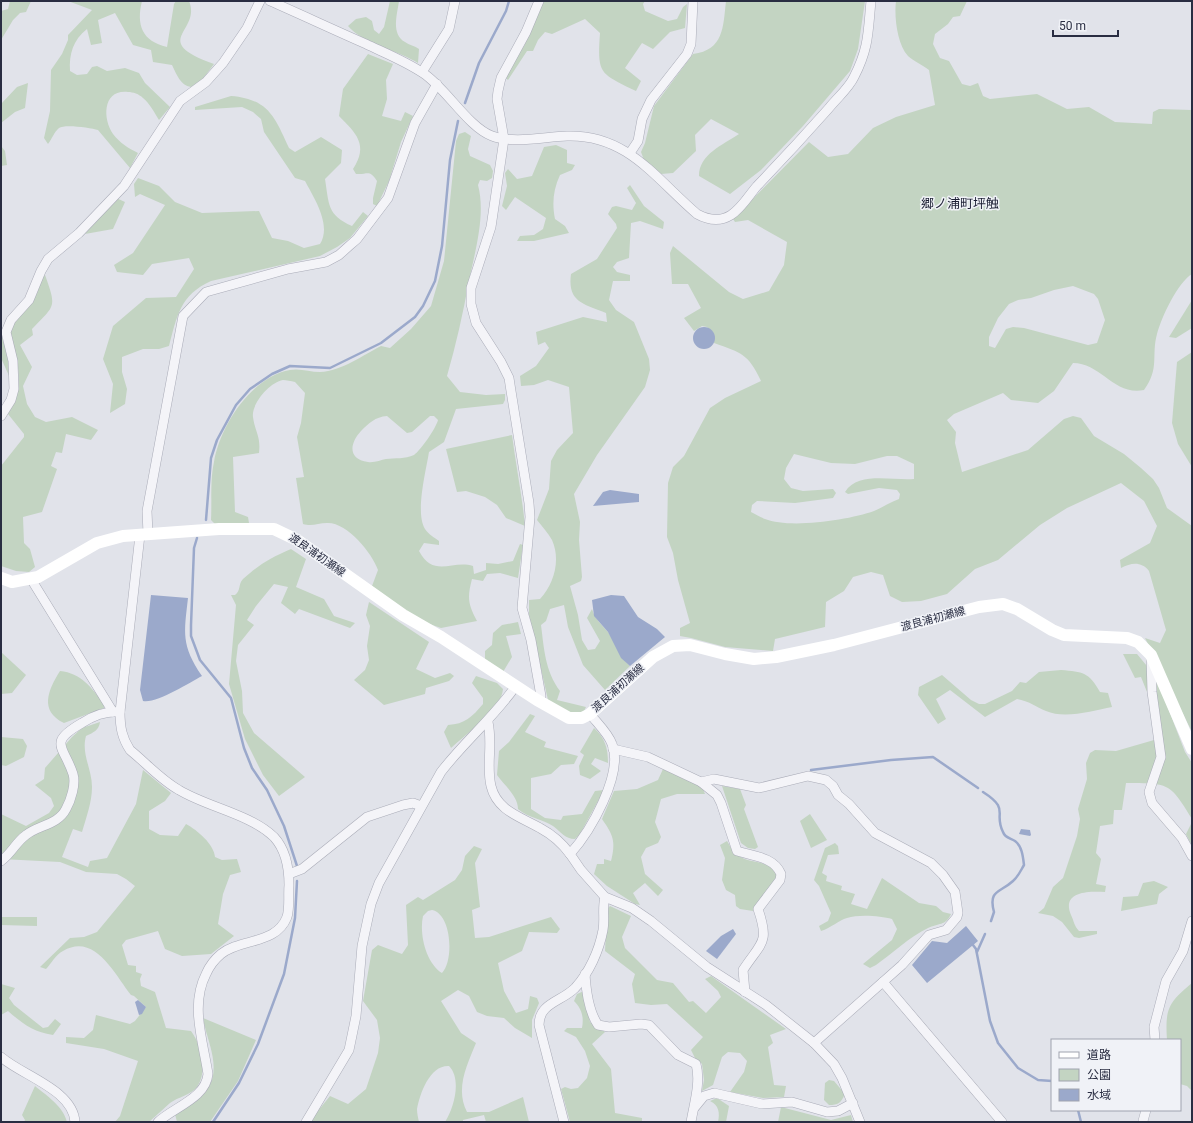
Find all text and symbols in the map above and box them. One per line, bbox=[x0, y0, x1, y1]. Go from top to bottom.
scale bar bbox=[1053, 12, 1118, 38]
text: 50 m bbox=[1059, 19, 1086, 33]
district label: 郷ノ浦町坪触 bbox=[921, 196, 999, 211]
street label: 渡良浦初瀬線 bbox=[286, 531, 348, 579]
street label: 渡良浦初瀬線 bbox=[899, 604, 967, 634]
street label: 渡良浦初瀬線 bbox=[589, 661, 647, 715]
legend bbox=[1051, 1039, 1181, 1111]
text: 道路 bbox=[1087, 1048, 1111, 1062]
text: 公園 bbox=[1087, 1068, 1111, 1082]
text: 水域 bbox=[1087, 1088, 1111, 1102]

